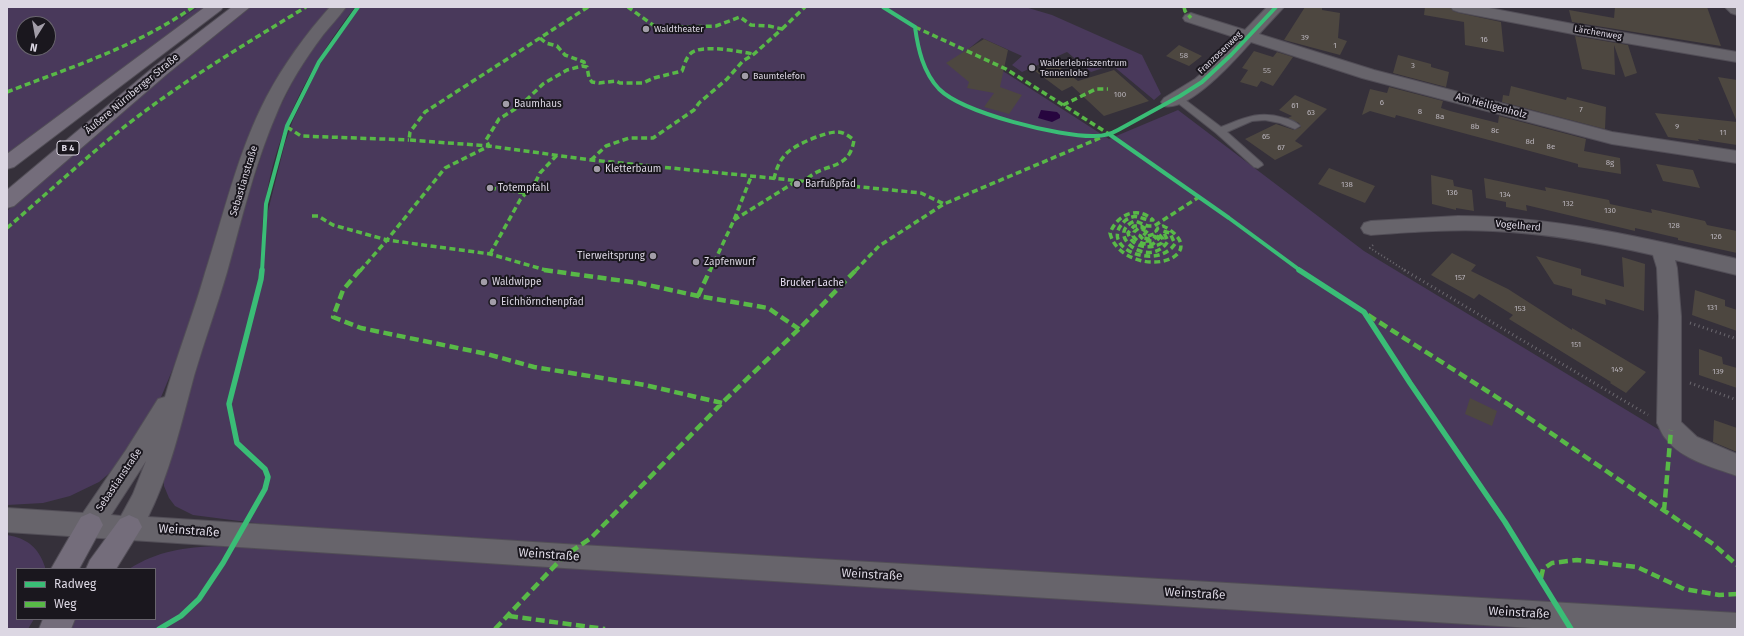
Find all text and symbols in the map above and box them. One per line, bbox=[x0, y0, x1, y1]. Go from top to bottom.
north arrow bbox=[16, 16, 56, 56]
street label: Lärchenweg bbox=[1573, 23, 1623, 43]
marker: Waldtheater bbox=[641, 24, 651, 34]
place label: Waldtheater bbox=[654, 24, 704, 34]
street label: Franzosenweg bbox=[1196, 29, 1244, 77]
house number: 39 bbox=[1301, 33, 1309, 43]
house number: 16 bbox=[1480, 35, 1488, 45]
text: N bbox=[29, 40, 39, 54]
house number: 1 bbox=[1333, 41, 1337, 51]
street label: Äußere Nürnberger Straße bbox=[83, 51, 181, 137]
house number: 58 bbox=[1180, 51, 1188, 61]
place label: Walderlebniszentrum Tennenlohe bbox=[1040, 58, 1127, 79]
house number: 3 bbox=[1411, 61, 1415, 71]
marker: Walderlebniszentrum Tennenlohe bbox=[1027, 63, 1037, 73]
house number: 55 bbox=[1263, 66, 1271, 76]
marker: Baumtelefon bbox=[740, 71, 750, 81]
place label: Baumtelefon bbox=[753, 71, 805, 81]
house number: 100 bbox=[1114, 90, 1126, 100]
street label: Am Heiligenholz bbox=[1454, 91, 1528, 121]
place label: Baumhaus bbox=[514, 98, 562, 110]
house number: 6 bbox=[1380, 98, 1384, 108]
marker: Baumhaus bbox=[501, 99, 511, 109]
house number: 61 bbox=[1291, 101, 1299, 111]
house number: 7 bbox=[1579, 105, 1583, 115]
house number: 8 bbox=[1418, 107, 1422, 117]
house number: 63 bbox=[1307, 108, 1315, 118]
house number: 8a bbox=[1436, 112, 1444, 122]
house number: 8b bbox=[1470, 122, 1480, 132]
house number: 9 bbox=[1675, 122, 1679, 132]
house number: 8c bbox=[1491, 126, 1499, 136]
house number: 11 bbox=[1720, 128, 1726, 138]
house number: 65 bbox=[1262, 132, 1270, 142]
house number: 8d bbox=[1525, 137, 1535, 147]
road number: B 4 bbox=[57, 141, 79, 155]
house number: 8e bbox=[1547, 142, 1555, 152]
house number: 67 bbox=[1277, 143, 1285, 153]
street label: Sebastianstraße bbox=[228, 144, 260, 218]
house number: 8g bbox=[1606, 158, 1614, 168]
place label: Kletterbaum bbox=[605, 163, 661, 175]
marker: Kletterbaum bbox=[592, 164, 602, 174]
place label: Barfußpfad bbox=[805, 178, 856, 190]
marker: Barfußpfad bbox=[792, 179, 802, 189]
house number: 138 bbox=[1341, 180, 1353, 190]
place label: Totempfahl bbox=[498, 182, 549, 194]
marker: Totempfahl bbox=[485, 183, 495, 193]
house number: 136 bbox=[1446, 188, 1458, 198]
house number: 134 bbox=[1499, 190, 1511, 200]
house number: 132 bbox=[1562, 199, 1574, 209]
house number: 130 bbox=[1604, 206, 1616, 216]
street label: Vogelherd bbox=[1495, 218, 1541, 234]
house number: 128 bbox=[1668, 221, 1680, 231]
house number: 126 bbox=[1710, 232, 1722, 242]
place label: Tierweitsprung bbox=[577, 250, 645, 262]
marker: Tierweitsprung bbox=[648, 251, 658, 261]
place label: Zapfenwurf bbox=[704, 256, 755, 268]
marker: Zapfenwurf bbox=[691, 257, 701, 267]
house number: 157 bbox=[1455, 273, 1465, 283]
place label: Waldwippe bbox=[492, 276, 541, 288]
marker: Waldwippe bbox=[479, 277, 489, 287]
park label: Brucker Lache bbox=[780, 277, 844, 289]
place label: Eichhörnchenpfad bbox=[501, 296, 584, 308]
marker: Eichhörnchenpfad bbox=[488, 297, 498, 307]
house number: 131 bbox=[1707, 303, 1717, 313]
house number: 153 bbox=[1514, 304, 1526, 314]
house number: 151 bbox=[1571, 340, 1581, 350]
house number: 149 bbox=[1611, 365, 1623, 375]
house number: 139 bbox=[1712, 367, 1724, 377]
street label: Sebastianstraße bbox=[94, 446, 144, 514]
street label: Weinstraße bbox=[158, 522, 220, 540]
street label: Weinstraße bbox=[518, 546, 580, 564]
street label: Weinstraße bbox=[841, 566, 903, 584]
legend bbox=[16, 568, 156, 620]
text: Radweg bbox=[54, 577, 96, 591]
street label: Weinstraße bbox=[1164, 585, 1226, 603]
text: Weg bbox=[54, 597, 77, 611]
street label: Weinstraße bbox=[1488, 604, 1550, 622]

